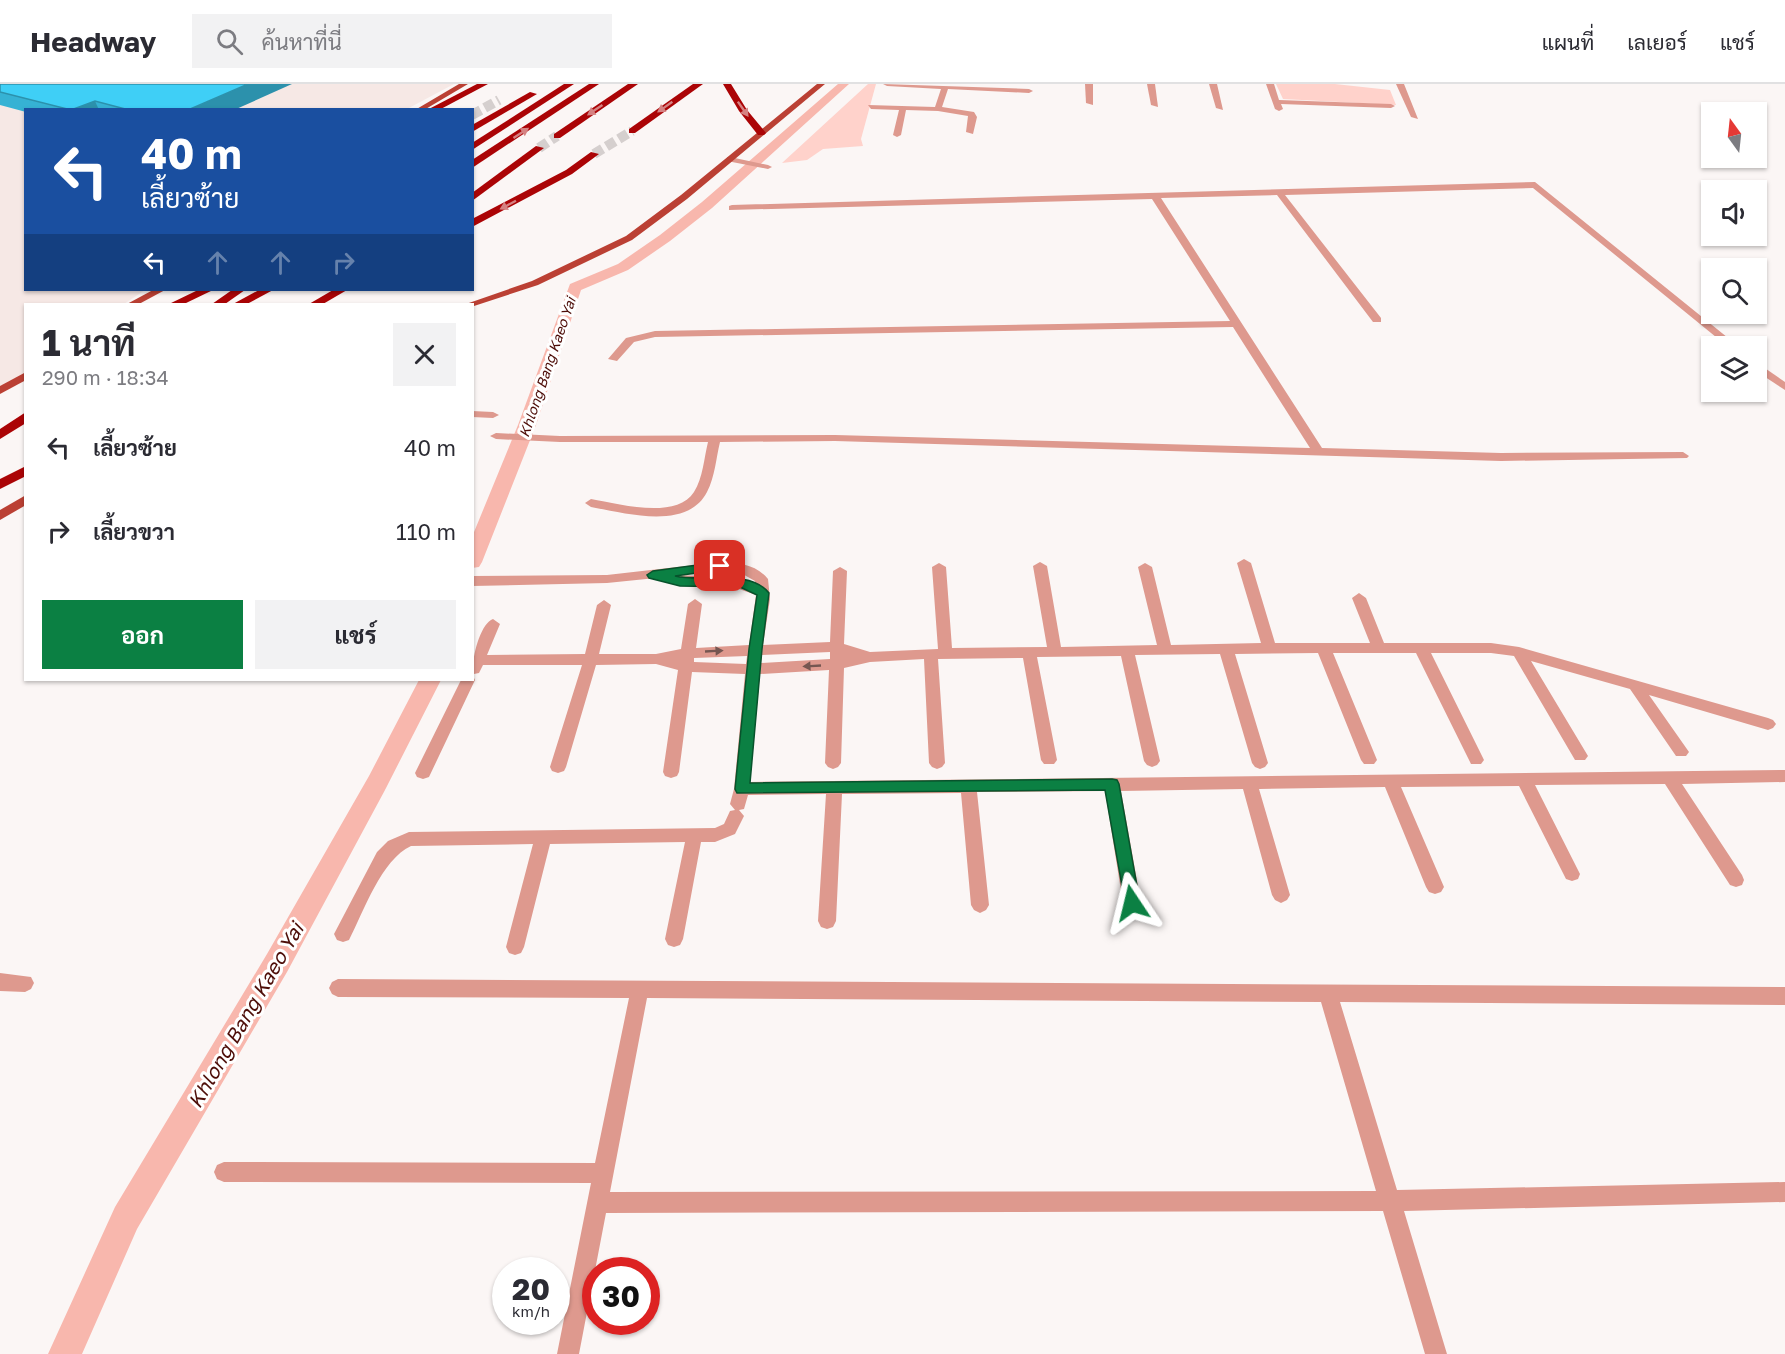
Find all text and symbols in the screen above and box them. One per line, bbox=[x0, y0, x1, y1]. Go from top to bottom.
search box bbox=[192, 14, 612, 68]
text: Headway bbox=[30, 25, 156, 58]
icon: search bbox=[213, 25, 246, 58]
text: ค้นหาที่นี่ bbox=[261, 28, 342, 55]
text: แผนที่ bbox=[1542, 29, 1594, 55]
text: เลเยอร์ bbox=[1627, 29, 1687, 55]
text: แชร์ bbox=[1720, 29, 1755, 55]
one-way arrow bbox=[658, 101, 673, 113]
one-way arrow bbox=[737, 101, 749, 117]
north arrow bbox=[1701, 102, 1767, 168]
map controls bbox=[1701, 102, 1767, 402]
one-way arrow bbox=[587, 104, 603, 115]
one-way arrow bbox=[513, 127, 530, 138]
text: 40 m bbox=[141, 128, 242, 178]
icon: left bbox=[42, 132, 120, 210]
button: sound bbox=[1701, 180, 1767, 246]
text: เลี้ยวซ้าย bbox=[141, 182, 239, 214]
one-way arrow bbox=[499, 200, 516, 210]
icon: left bbox=[138, 246, 171, 279]
icon: ahead bbox=[201, 246, 234, 279]
icon: ahead bbox=[264, 246, 297, 279]
icon: right bbox=[327, 246, 360, 279]
button: search bbox=[1701, 258, 1767, 324]
water label: Khlong Bang Kaeo Yai bbox=[515, 293, 580, 439]
text: 1 นาที bbox=[42, 321, 136, 364]
button: close bbox=[393, 323, 456, 386]
button: layers bbox=[1701, 336, 1767, 402]
text: 290 m · 18:34 bbox=[42, 365, 169, 389]
icon: left bbox=[42, 431, 75, 464]
text: เลี้ยวซ้าย bbox=[93, 434, 177, 461]
text: 40 m bbox=[404, 434, 456, 461]
icon: right bbox=[42, 515, 75, 548]
text: เลี้ยวขวา bbox=[93, 518, 175, 545]
text: 110 m bbox=[396, 518, 456, 545]
pin bbox=[694, 540, 745, 591]
icon: arrive bbox=[703, 549, 736, 582]
button: ออก bbox=[42, 600, 243, 669]
button: แชร์ bbox=[255, 600, 456, 669]
one-way arrow bbox=[704, 647, 723, 656]
one-way arrow bbox=[803, 661, 822, 670]
position arrow bbox=[1100, 871, 1164, 935]
water label: Khlong Bang Kaeo Yai bbox=[182, 916, 310, 1112]
speed limit sign: 30 bbox=[582, 1257, 660, 1335]
text: 20 bbox=[512, 1271, 550, 1307]
text: km/h bbox=[512, 1302, 550, 1320]

